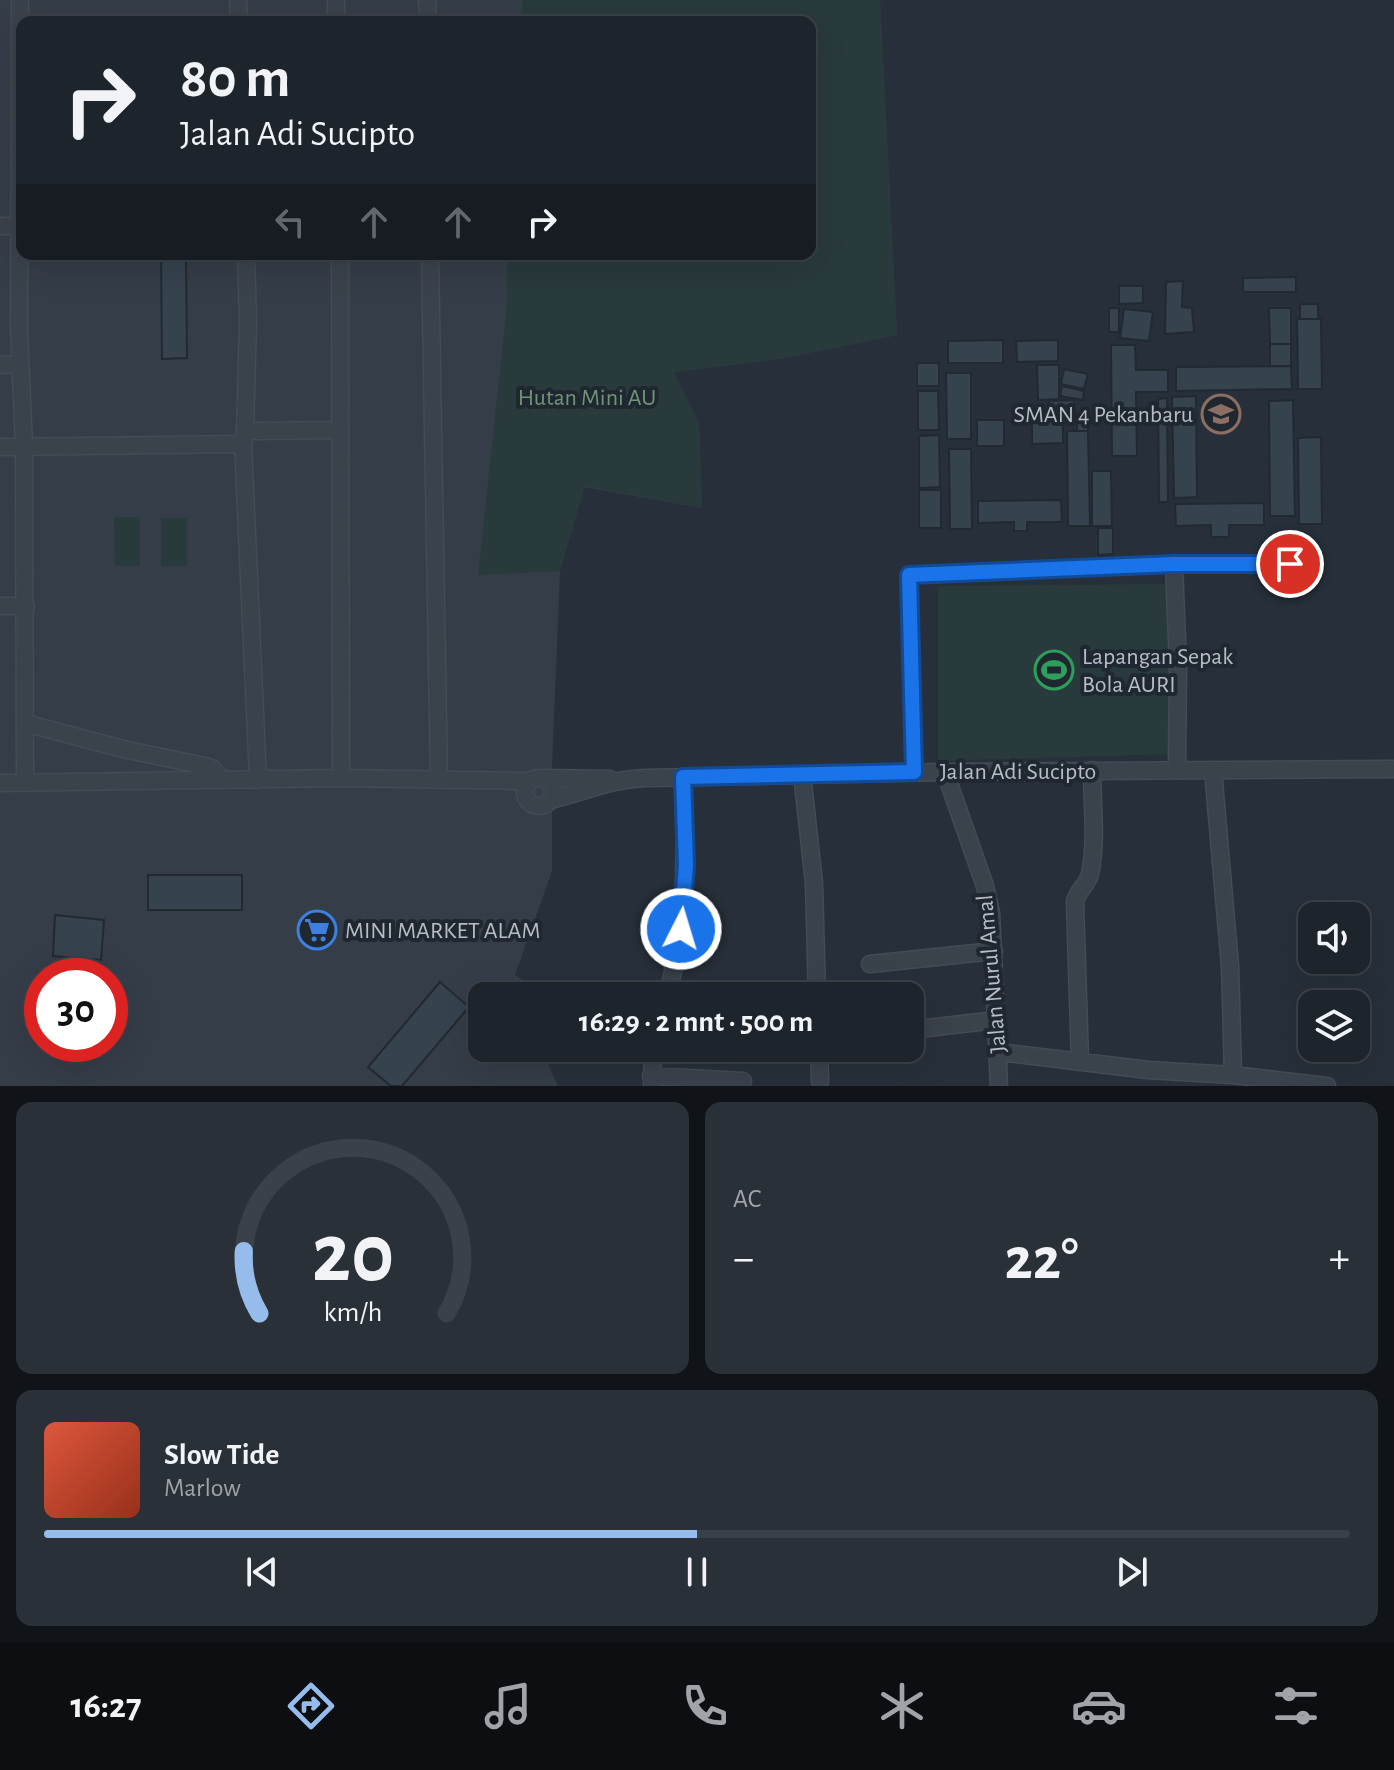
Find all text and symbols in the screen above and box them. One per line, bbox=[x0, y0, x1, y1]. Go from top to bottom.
icon: right bbox=[48, 48, 152, 152]
text: 80 m bbox=[180, 51, 290, 107]
text: Jalan Adi Sucipto bbox=[180, 116, 415, 152]
icon: left bbox=[268, 200, 312, 244]
icon: ahead bbox=[352, 200, 396, 244]
icon: ahead bbox=[436, 200, 480, 244]
icon: right bbox=[520, 200, 564, 244]
park label: Hutan Mini AU bbox=[518, 386, 656, 410]
school or university icon: SMAN 4 Pekanbaru bbox=[1200, 393, 1242, 435]
place label: SMAN 4 Pekanbaru bbox=[1014, 403, 1193, 427]
pin bbox=[1256, 530, 1324, 598]
icon: arrive bbox=[1268, 542, 1312, 586]
place label: Lapangan Sepak Bola AURI bbox=[1082, 645, 1233, 697]
sports icon: Lapangan Sepak Bola AURI bbox=[1033, 649, 1075, 691]
street label: Jalan Adi Sucipto bbox=[940, 760, 1096, 784]
position arrow bbox=[639, 887, 723, 971]
street label: Jalan Nurul Amal bbox=[973, 894, 1011, 1054]
map controls bbox=[1298, 902, 1370, 1062]
button: sound bbox=[1298, 902, 1370, 974]
supermarket icon: MINI MARKET ALAM bbox=[296, 909, 338, 951]
place label: MINI MARKET ALAM bbox=[345, 919, 540, 943]
speed limit sign: 30 bbox=[24, 958, 128, 1062]
button: layers bbox=[1298, 990, 1370, 1062]
text: 16:29 · 2 mnt · 500 m bbox=[579, 1007, 813, 1037]
text: AC bbox=[733, 1186, 761, 1212]
text: 20 bbox=[311, 1213, 394, 1297]
text: 22° bbox=[1004, 1230, 1079, 1290]
text: − bbox=[733, 1237, 754, 1281]
text: + bbox=[1329, 1237, 1350, 1281]
text: km/h bbox=[323, 1298, 382, 1327]
text: Slow Tide bbox=[164, 1440, 279, 1470]
text: Marlow bbox=[164, 1475, 241, 1501]
icon: previous bbox=[240, 1550, 284, 1594]
icon: pause bbox=[675, 1550, 719, 1594]
icon: next bbox=[1110, 1550, 1154, 1594]
icon: directions bbox=[283, 1678, 339, 1734]
icon: music bbox=[480, 1678, 536, 1734]
icon: phone bbox=[677, 1678, 733, 1734]
icon: climate bbox=[874, 1678, 930, 1734]
icon: car bbox=[1071, 1678, 1127, 1734]
icon: filters bbox=[1268, 1678, 1324, 1734]
text: 16:27 bbox=[70, 1688, 142, 1724]

